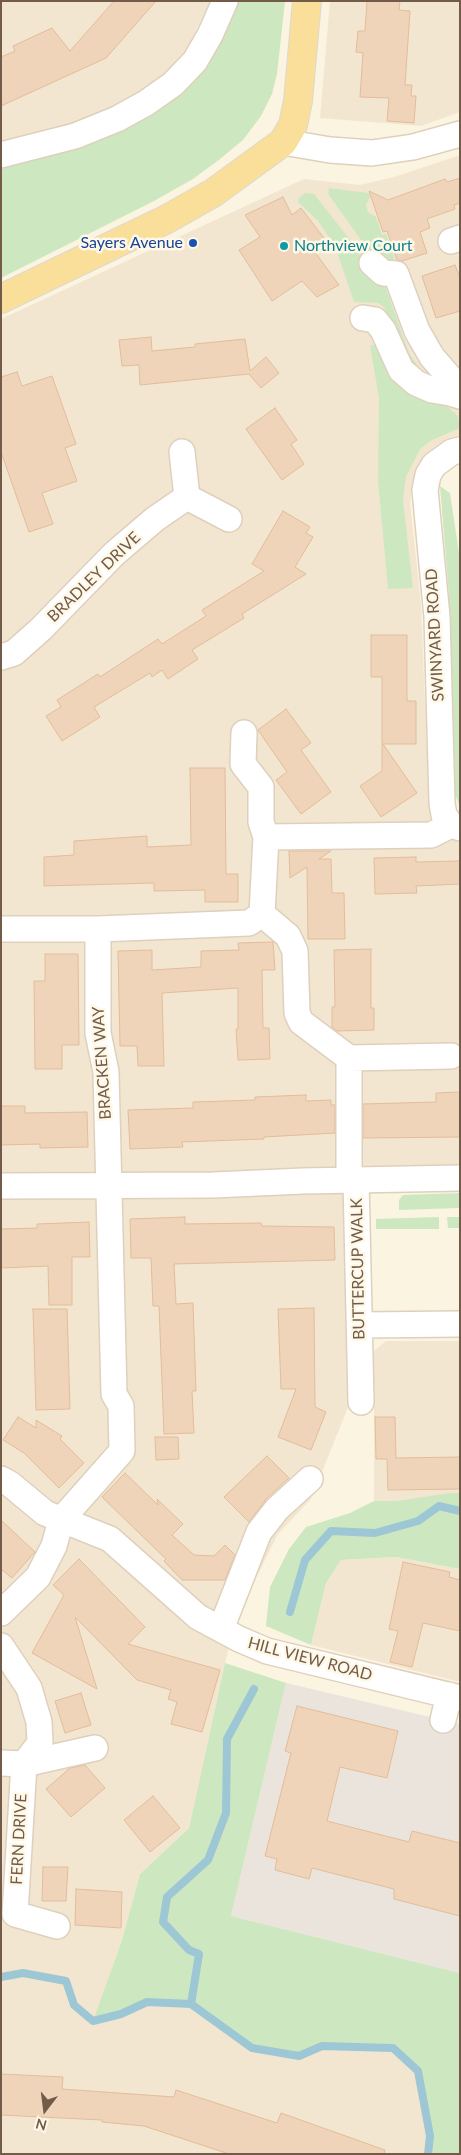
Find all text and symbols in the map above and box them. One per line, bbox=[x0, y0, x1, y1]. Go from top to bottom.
place label: Sayers Avenue bbox=[80, 233, 183, 253]
place label: Northview Court bbox=[294, 236, 413, 256]
marker: Sayers Avenue bbox=[187, 237, 199, 249]
marker: Northview Court bbox=[278, 240, 290, 252]
street label: BRADLEY DRIVE bbox=[44, 528, 144, 626]
street label: SWINYARD ROAD bbox=[422, 568, 448, 702]
street label: BRACKEN WAY bbox=[88, 1006, 116, 1120]
street label: BUTTERCUP WALK bbox=[347, 1198, 369, 1340]
street label: HILL VIEW ROAD bbox=[246, 1633, 374, 1685]
street label: FERN DRIVE bbox=[7, 1793, 31, 1885]
north arrow bbox=[20, 2085, 70, 2135]
text: N bbox=[34, 2115, 48, 2135]

